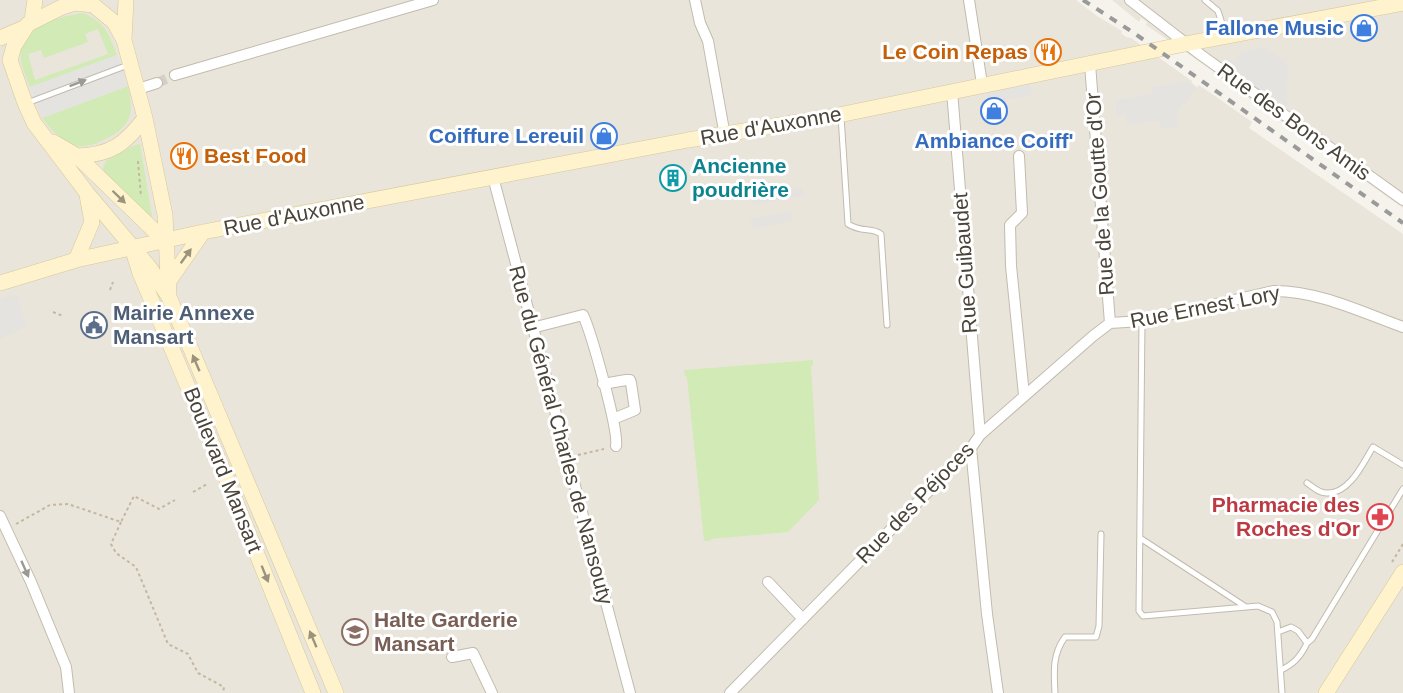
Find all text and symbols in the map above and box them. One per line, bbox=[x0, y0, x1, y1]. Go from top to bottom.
shop icon: Fallone Music bbox=[1349, 13, 1379, 43]
place label: Fallone Music bbox=[1205, 16, 1344, 39]
restaurant icon: Le Coin Repas bbox=[1033, 37, 1063, 67]
place label: Le Coin Repas bbox=[882, 40, 1028, 63]
street label: Rue des Bons Amis bbox=[1213, 58, 1375, 185]
one-way arrow bbox=[69, 78, 87, 88]
street label: Rue de la Goutte d'Or bbox=[1081, 92, 1118, 296]
shop icon: Ambiance Coiff' bbox=[979, 96, 1009, 126]
street label: Rue d'Auxonne bbox=[699, 102, 843, 149]
shop icon: Coiffure Lereuil bbox=[589, 121, 619, 151]
place label: Coiffure Lereuil bbox=[429, 124, 584, 147]
place label: Ambiance Coiff' bbox=[914, 129, 1074, 152]
restaurant icon: Best Food bbox=[169, 141, 199, 171]
place label: Best Food bbox=[204, 144, 307, 167]
place label: Ancienne poudrière bbox=[692, 154, 789, 201]
building icon: Ancienne poudrière bbox=[658, 163, 688, 193]
one-way arrow bbox=[111, 190, 126, 204]
street label: Rue d'Auxonne bbox=[222, 190, 366, 239]
street label: Rue Guibaudet bbox=[948, 192, 981, 334]
one-way arrow bbox=[180, 249, 192, 265]
street label: Rue du Général Charles de Nansouty bbox=[505, 263, 618, 607]
street label: Rue Ernest Lory bbox=[1128, 281, 1282, 332]
place label: Mairie Annexe Mansart bbox=[113, 301, 255, 348]
public building icon: Mairie Annexe Mansart bbox=[79, 310, 109, 340]
one-way arrow bbox=[192, 354, 201, 371]
street label: Boulevard Mansart bbox=[180, 384, 267, 556]
street label: Rue des Péjoces bbox=[851, 438, 978, 568]
place label: Pharmacie des Roches d'Or bbox=[1212, 493, 1360, 540]
pharmacy icon: Pharmacie des Roches d'Or bbox=[1365, 502, 1395, 532]
one-way arrow bbox=[21, 560, 30, 577]
one-way arrow bbox=[261, 565, 270, 583]
place label: Halte Garderie Mansart bbox=[374, 608, 518, 655]
school or university icon: Halte Garderie Mansart bbox=[340, 617, 370, 647]
one-way arrow bbox=[308, 630, 317, 648]

